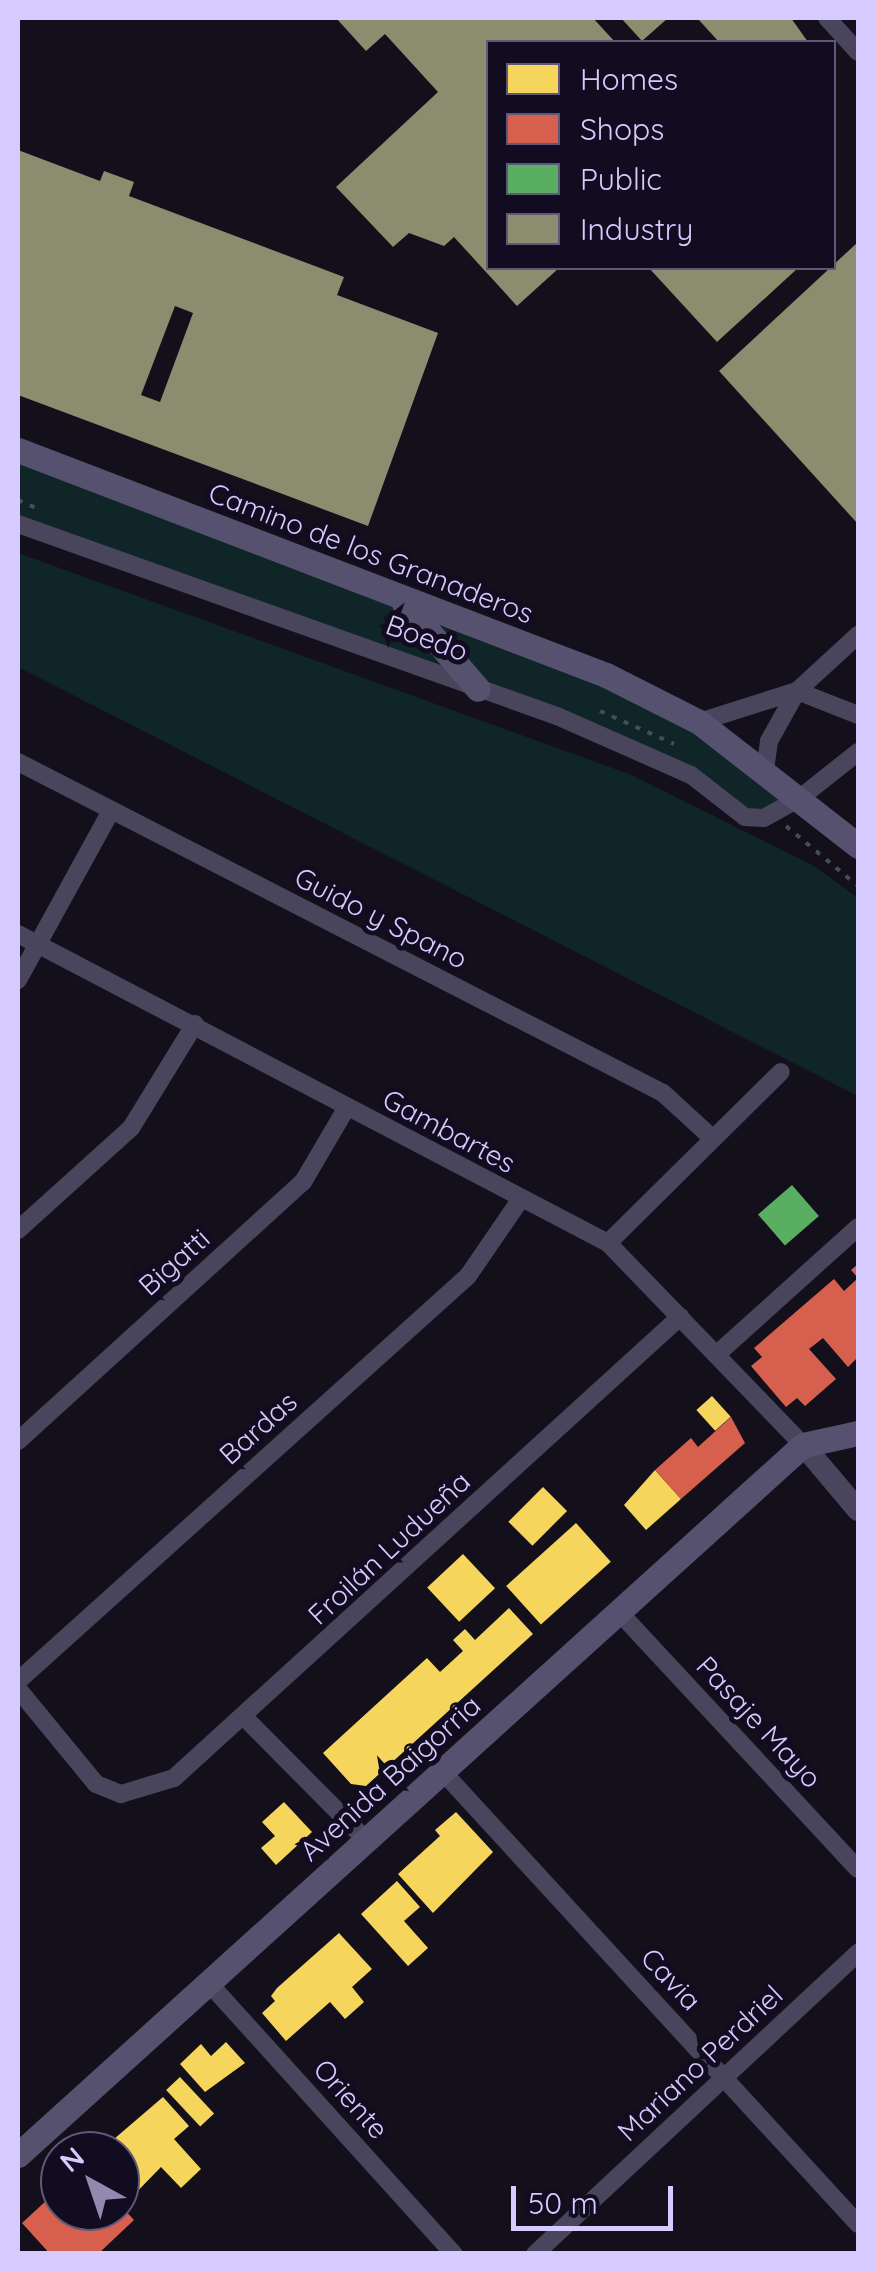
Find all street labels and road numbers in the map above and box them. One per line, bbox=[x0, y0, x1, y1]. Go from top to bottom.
street label: Camino de los Granaderos bbox=[204, 476, 538, 630]
street label: Boedo bbox=[381, 608, 473, 668]
street label: Guido y Spano bbox=[289, 860, 473, 976]
street label: Gambartes bbox=[377, 1082, 521, 1180]
street label: Bigatti bbox=[132, 1222, 216, 1302]
street label: Bardas bbox=[212, 1385, 304, 1471]
street label: Froilán Ludueña bbox=[301, 1464, 477, 1632]
street label: Pasaje Mayo bbox=[690, 1649, 828, 1795]
street label: Avenida Baigorria bbox=[293, 1688, 487, 1868]
street label: Cavia bbox=[634, 1941, 708, 2017]
street label: Mariano Perdriel bbox=[611, 1978, 789, 2148]
street label: Oriente bbox=[307, 2052, 395, 2146]

